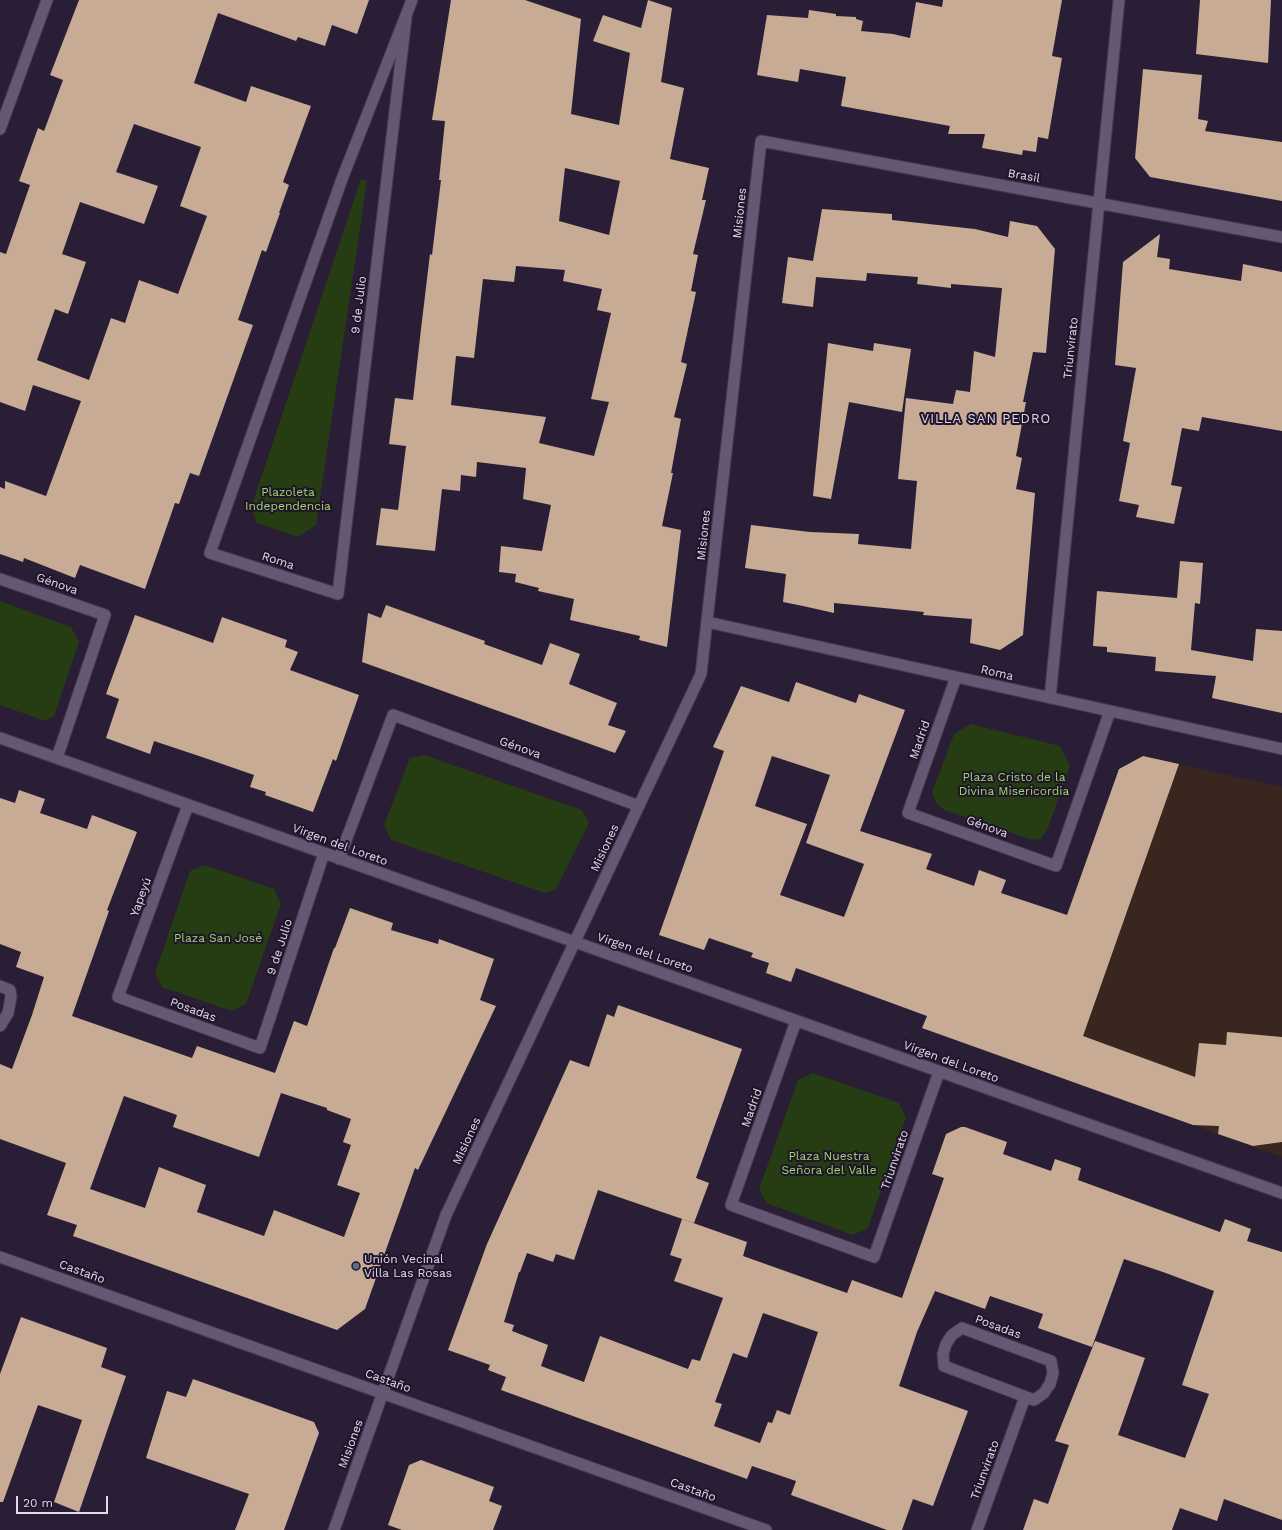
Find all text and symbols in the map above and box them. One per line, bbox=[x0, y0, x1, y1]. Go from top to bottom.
street label: Brasil bbox=[1007, 166, 1041, 186]
street label: Misiones bbox=[730, 187, 750, 239]
street label: 9 de Julio bbox=[348, 275, 370, 335]
street label: Triunvirato bbox=[1061, 316, 1081, 380]
district label: VILLA SAN PEDRO bbox=[921, 411, 1051, 427]
park label: Plazoleta Independencia bbox=[245, 485, 331, 513]
street label: Misiones bbox=[694, 509, 714, 561]
street label: Roma bbox=[260, 549, 296, 573]
street label: Génova bbox=[34, 570, 80, 598]
street label: Roma bbox=[979, 662, 1015, 684]
street label: Madrid bbox=[907, 719, 933, 761]
street label: Génova bbox=[497, 734, 543, 762]
park label: Plaza Cristo de la Divina Misericordia bbox=[959, 770, 1069, 798]
street label: Génova bbox=[964, 813, 1010, 841]
street label: Virgen del Loreto bbox=[290, 821, 390, 869]
street label: Misiones bbox=[588, 822, 622, 874]
street label: Yapeyú bbox=[127, 876, 155, 918]
street label: 9 de Julio bbox=[264, 917, 296, 977]
street label: Virgen del Loreto bbox=[595, 930, 695, 976]
park label: Plaza San José bbox=[174, 931, 262, 945]
street label: Posadas bbox=[168, 995, 218, 1025]
street label: Virgen del Loreto bbox=[901, 1038, 1001, 1086]
street label: Madrid bbox=[739, 1087, 765, 1129]
street label: Misiones bbox=[450, 1115, 484, 1167]
street label: Triunvirato bbox=[878, 1128, 912, 1192]
park label: Plaza Nuestra Señora del Valle bbox=[781, 1149, 877, 1177]
place label: Unión Vecinal Villa Las Rosas bbox=[364, 1252, 452, 1280]
street label: Castaño bbox=[57, 1257, 107, 1287]
marker: Unión Vecinal Villa Las Rosas bbox=[351, 1261, 361, 1271]
street label: Posadas bbox=[973, 1312, 1023, 1342]
street label: Castaño bbox=[363, 1366, 413, 1396]
street label: Misiones bbox=[336, 1418, 366, 1470]
street label: Triunvirato bbox=[968, 1438, 1002, 1502]
street label: Castaño bbox=[668, 1475, 718, 1505]
scale bar bbox=[18, 1488, 110, 1514]
text: 20 m bbox=[23, 1496, 53, 1510]

